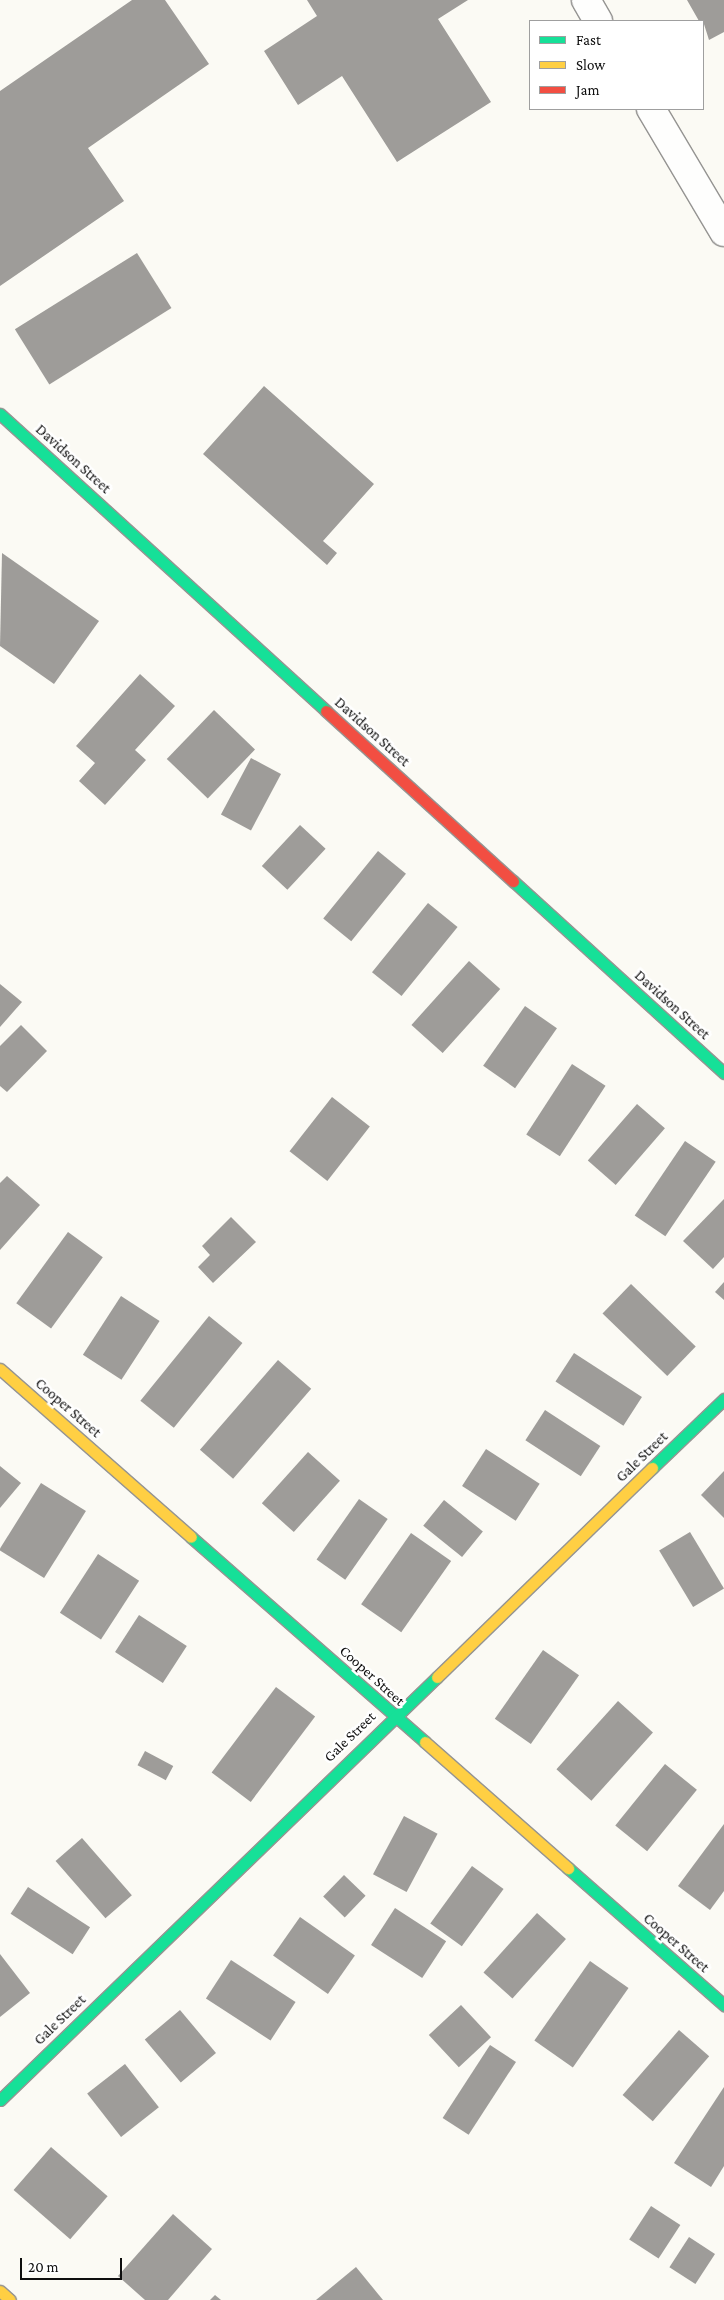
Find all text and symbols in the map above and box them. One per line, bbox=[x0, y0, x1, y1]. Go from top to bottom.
legend bbox=[529, 20, 704, 110]
text: Fast bbox=[576, 32, 601, 48]
text: Slow bbox=[576, 57, 605, 73]
text: Jam bbox=[576, 82, 599, 98]
street label: Davidson Street bbox=[32, 421, 114, 497]
street label: Davidson Street bbox=[331, 694, 413, 770]
street label: Davidson Street bbox=[631, 967, 713, 1043]
street label: Cooper Street bbox=[31, 1375, 105, 1441]
street label: Gale Street bbox=[612, 1428, 672, 1486]
street label: Cooper Street bbox=[336, 1642, 408, 1710]
street label: Gale Street bbox=[320, 1708, 380, 1766]
street label: Cooper Street bbox=[639, 1910, 713, 1976]
street label: Gale Street bbox=[30, 1991, 90, 2049]
scale bar bbox=[22, 2248, 125, 2280]
text: 20 m bbox=[28, 2259, 59, 2275]

